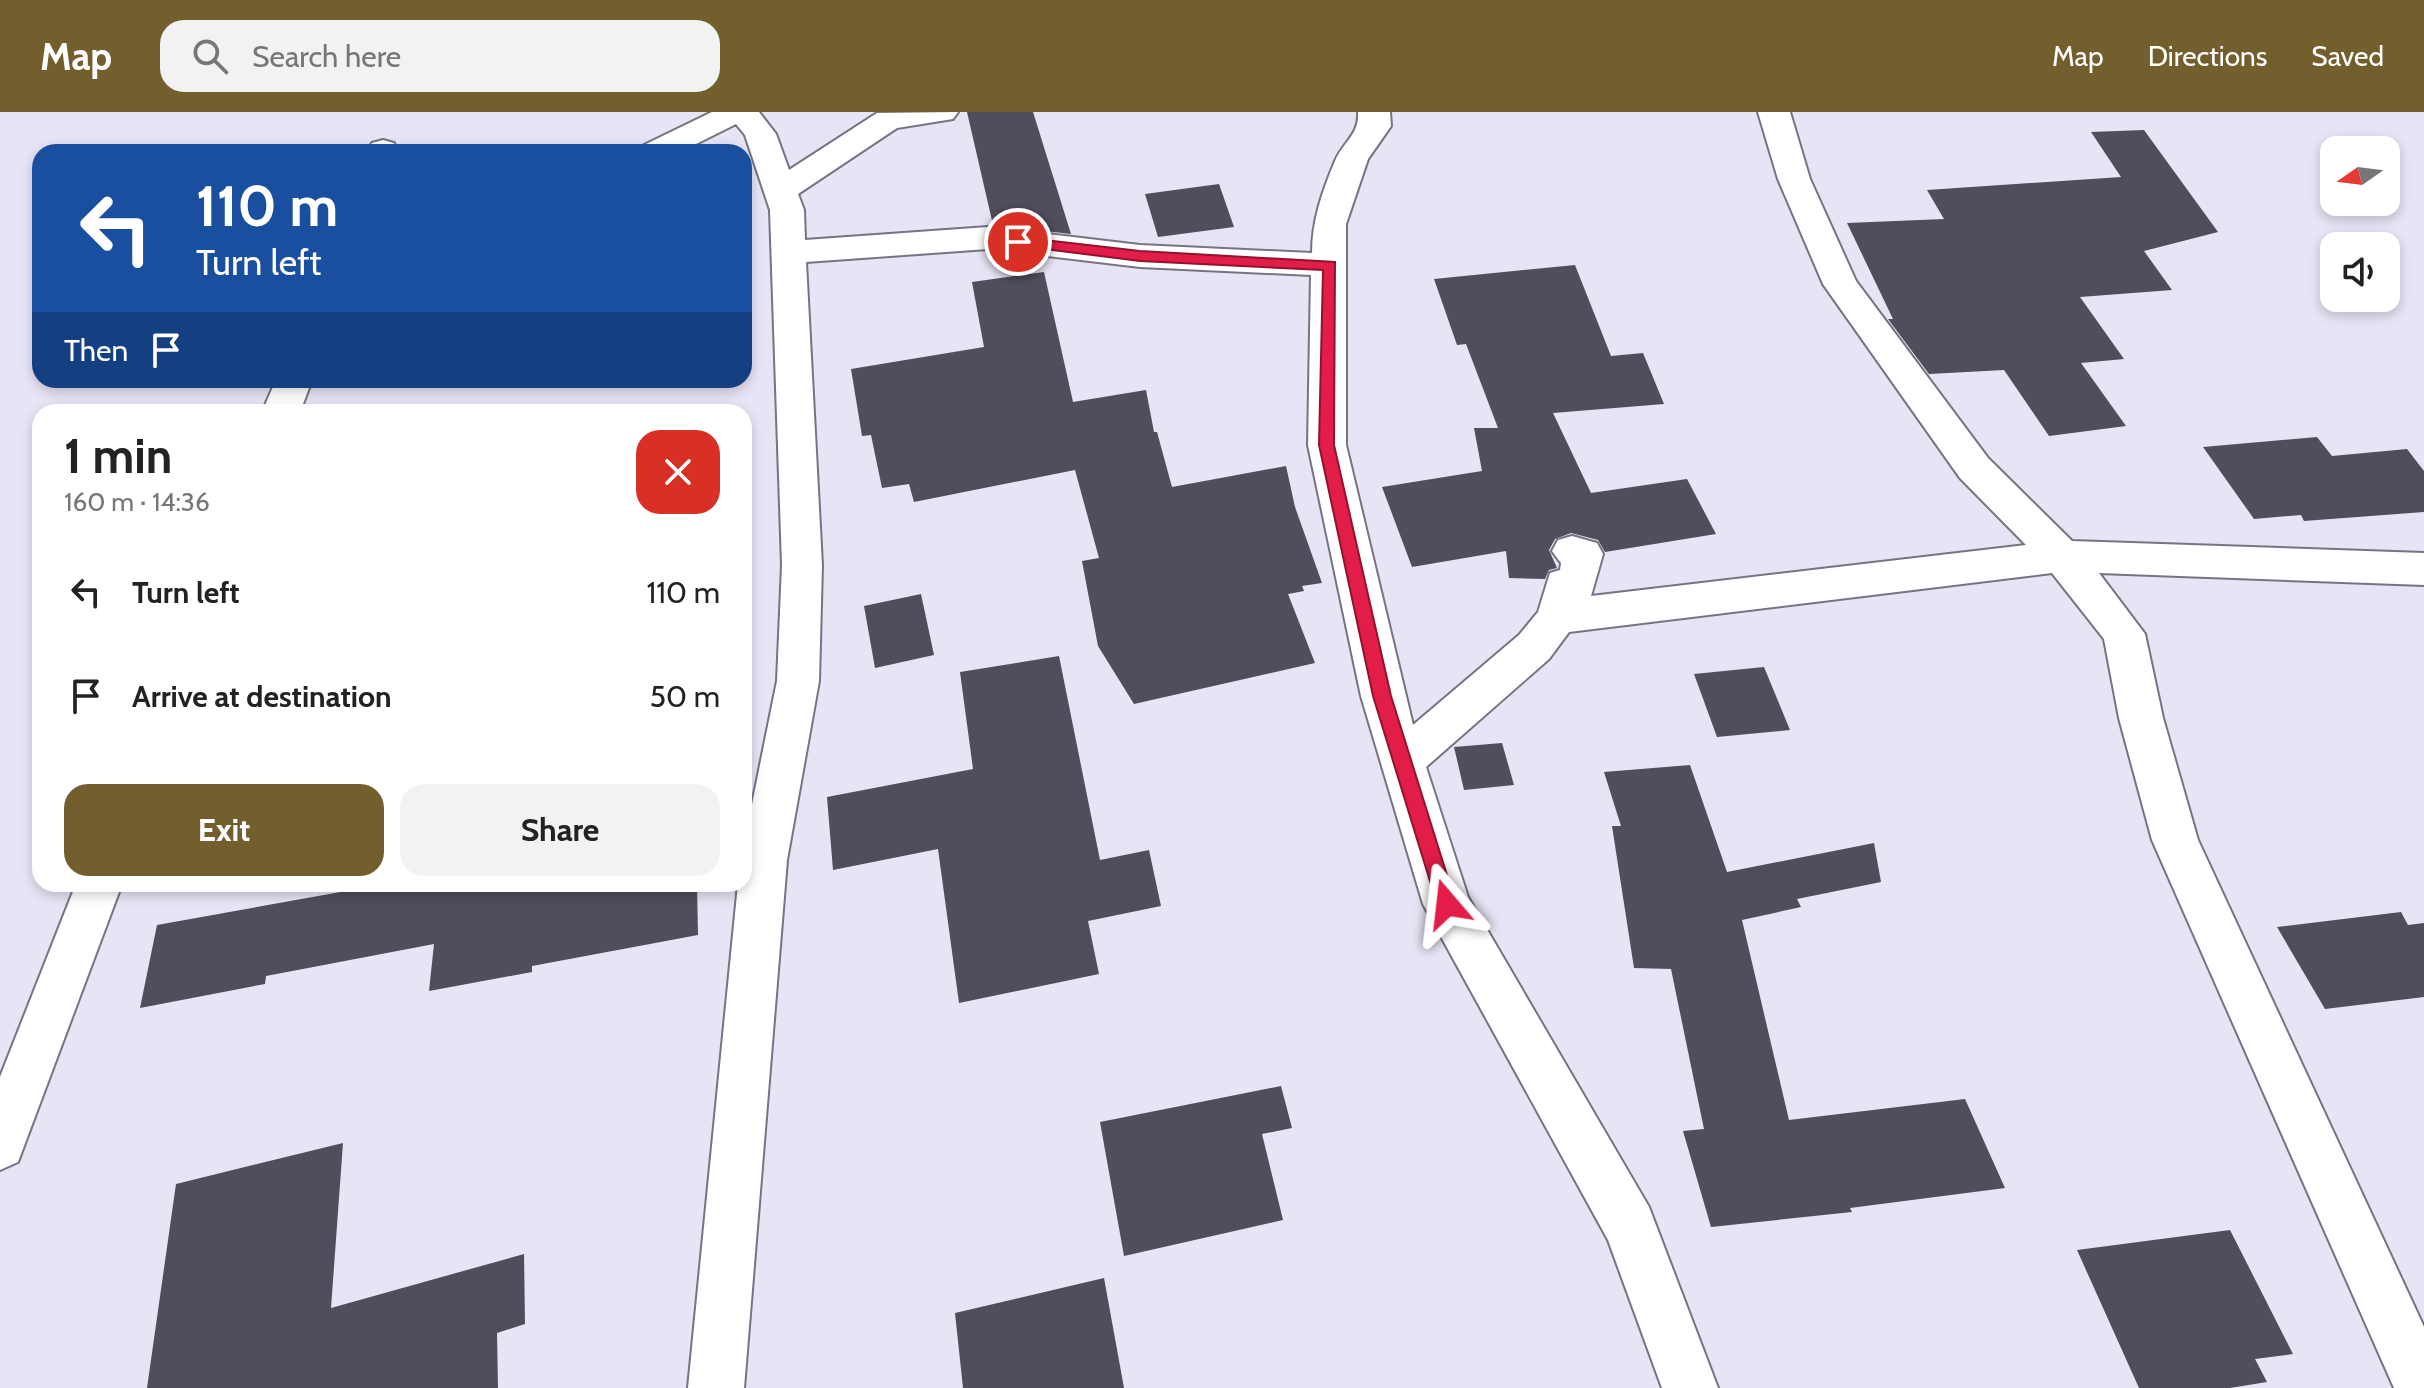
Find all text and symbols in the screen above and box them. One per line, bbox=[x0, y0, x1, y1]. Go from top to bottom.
search box bbox=[160, 20, 720, 92]
text: Map bbox=[40, 33, 112, 80]
icon: search bbox=[188, 34, 232, 78]
text: Search here bbox=[252, 38, 401, 75]
text: Map bbox=[2052, 39, 2104, 73]
text: Directions bbox=[2148, 39, 2267, 73]
text: Saved bbox=[2311, 39, 2384, 73]
north arrow bbox=[2320, 136, 2400, 216]
map controls bbox=[2320, 136, 2400, 312]
text: 110 m bbox=[196, 172, 338, 240]
icon: left bbox=[64, 176, 168, 280]
pin bbox=[984, 208, 1052, 276]
icon: arrive bbox=[996, 220, 1040, 264]
button: sound bbox=[2320, 232, 2400, 312]
text: Turn left bbox=[196, 240, 321, 284]
icon: arrive bbox=[144, 328, 188, 372]
text: Then bbox=[64, 332, 128, 369]
text: 1 min bbox=[64, 427, 172, 485]
button: close bbox=[636, 430, 720, 514]
text: 160 m · 14:36 bbox=[64, 486, 210, 518]
icon: left bbox=[64, 570, 108, 614]
text: Turn left bbox=[132, 574, 240, 611]
text: 110 m bbox=[646, 574, 720, 611]
icon: arrive bbox=[64, 674, 108, 718]
text: Arrive at destination bbox=[132, 678, 392, 715]
text: 50 m bbox=[650, 678, 720, 715]
button: Exit bbox=[64, 784, 384, 876]
button: Share bbox=[400, 784, 720, 876]
position arrow bbox=[1405, 862, 1489, 946]

